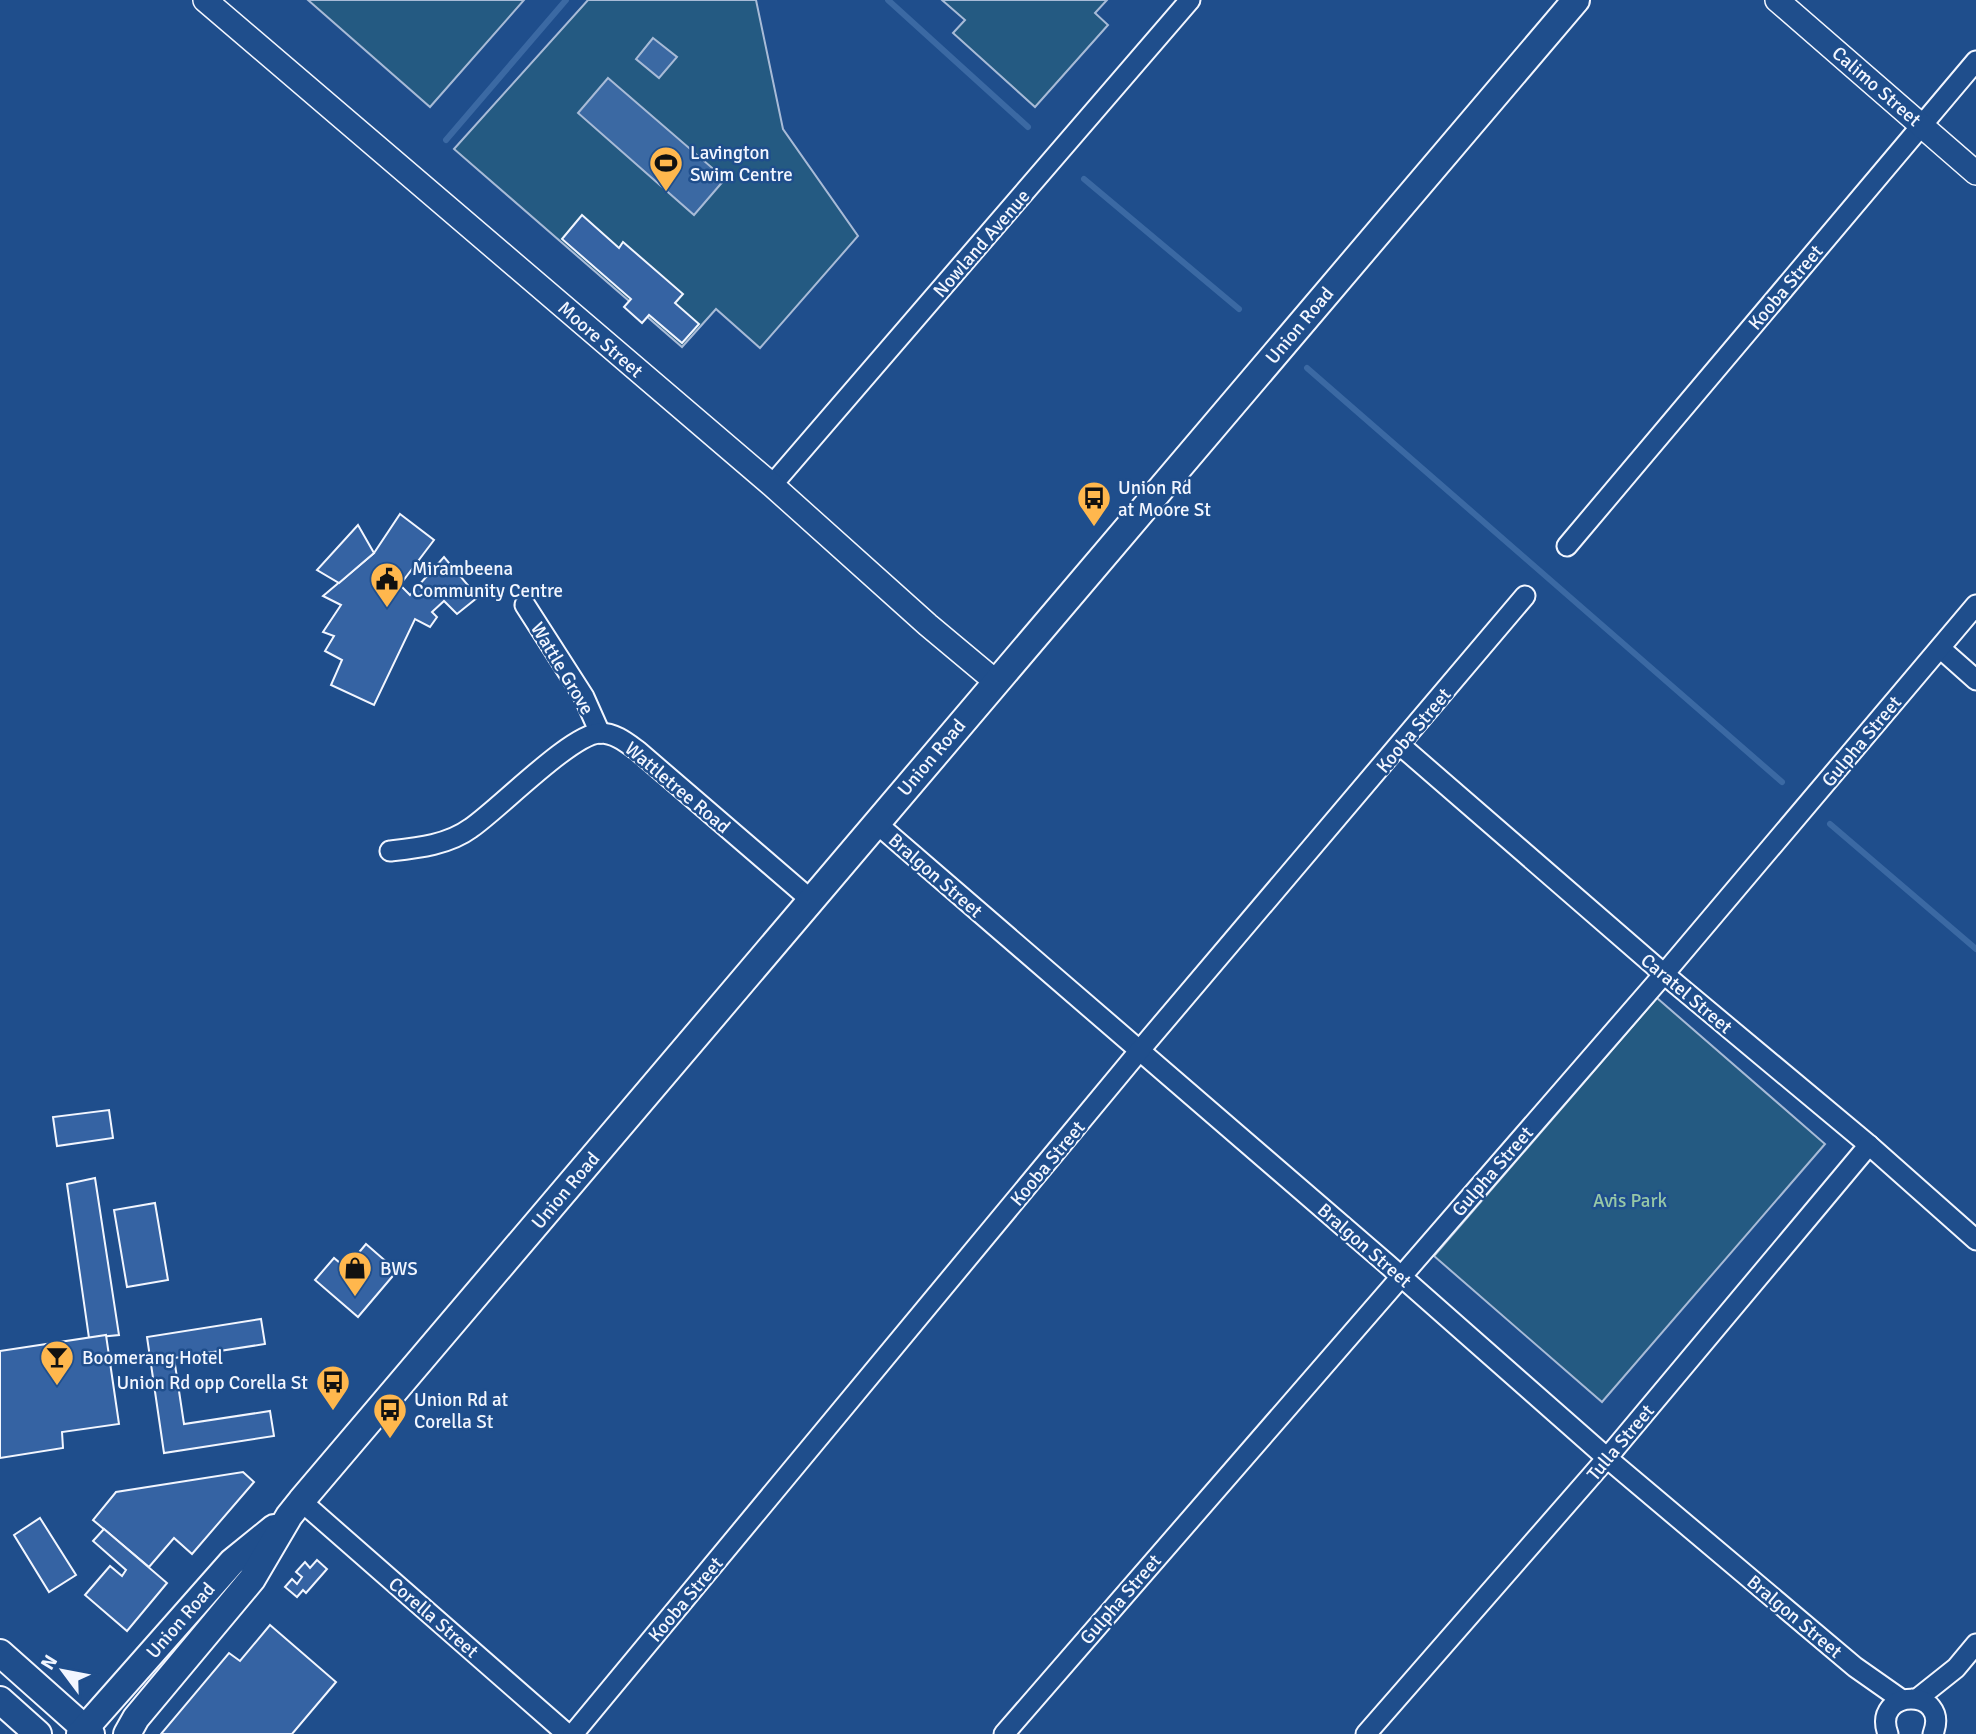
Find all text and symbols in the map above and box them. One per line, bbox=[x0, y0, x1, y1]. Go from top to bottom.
street label: Calimo Street bbox=[1827, 42, 1926, 132]
place label: Lavington Swim Centre bbox=[690, 141, 793, 187]
sports icon: Lavington Swim Centre bbox=[647, 144, 685, 193]
street label: Nowland Avenue bbox=[928, 185, 1035, 303]
street label: Kooba Street bbox=[1743, 240, 1829, 335]
street label: Union Road bbox=[1261, 282, 1339, 369]
street label: Moore Street bbox=[553, 296, 648, 383]
place label: Union Rd at Moore St bbox=[1118, 476, 1211, 522]
bus stop icon: Union Rd at Moore St bbox=[1075, 479, 1113, 528]
place label: Mirambeena Community Centre bbox=[412, 557, 563, 603]
public building icon: Mirambeena Community Centre bbox=[368, 560, 406, 609]
street label: Wattle Grove bbox=[525, 618, 599, 719]
street label: Kooba Street bbox=[1371, 683, 1457, 778]
street label: Gulpha Street bbox=[1817, 691, 1907, 792]
street label: Union Road bbox=[893, 714, 971, 801]
street label: Wattletree Road bbox=[620, 737, 735, 839]
street label: Bralgon Street bbox=[883, 828, 988, 923]
street label: Caratel Street bbox=[1636, 948, 1737, 1039]
street label: Kooba Street bbox=[1005, 1116, 1091, 1211]
street label: Gulpha Street bbox=[1447, 1121, 1539, 1222]
street label: Union Road bbox=[527, 1147, 605, 1234]
park label: Avis Park bbox=[1593, 1189, 1667, 1213]
street label: Bralgon Street bbox=[1312, 1198, 1417, 1293]
shop icon: BWS bbox=[336, 1249, 374, 1298]
place label: BWS bbox=[380, 1257, 418, 1281]
bar icon: Boomerang Hotel bbox=[38, 1338, 76, 1387]
place label: Boomerang Hotel bbox=[82, 1346, 223, 1370]
bus stop icon: Union Rd opp Corella St bbox=[314, 1363, 352, 1412]
place label: Union Rd opp Corella St bbox=[116, 1371, 308, 1395]
place label: Union Rd at Corella St bbox=[414, 1388, 508, 1434]
bus stop icon: Union Rd at Corella St bbox=[371, 1391, 409, 1440]
street label: Tulla Street bbox=[1582, 1399, 1660, 1486]
street label: Gulpha Street bbox=[1075, 1549, 1167, 1650]
street label: Kooba Street bbox=[643, 1552, 729, 1647]
street label: Bralgon Street bbox=[1742, 1570, 1847, 1664]
street label: Corella Street bbox=[383, 1572, 484, 1664]
street label: Union Road bbox=[141, 1578, 220, 1664]
north arrow bbox=[28, 1636, 98, 1706]
text: N bbox=[36, 1651, 63, 1674]

